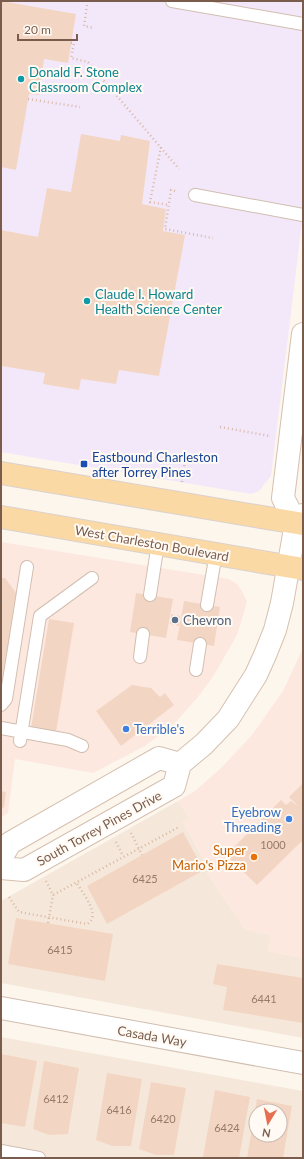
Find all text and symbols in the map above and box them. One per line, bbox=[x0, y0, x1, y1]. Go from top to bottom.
scale bar bbox=[18, 16, 77, 42]
text: 20 m bbox=[24, 22, 51, 37]
place label: Donald F. Stone Classroom Complex bbox=[29, 64, 142, 95]
marker: Donald F. Stone Classroom Complex bbox=[16, 74, 26, 84]
place label: Claude I. Howard Health Science Center bbox=[95, 286, 222, 317]
marker: Claude I. Howard Health Science Center bbox=[82, 296, 92, 306]
place label: Eastbound Charleston after Torrey Pines bbox=[92, 449, 218, 480]
marker: Eastbound Charleston after Torrey Pines bbox=[79, 459, 89, 469]
street label: West Charleston Boulevard bbox=[74, 522, 230, 564]
place label: Chevron bbox=[183, 612, 231, 628]
marker: Chevron bbox=[170, 615, 180, 625]
place label: Terrible's bbox=[134, 721, 185, 737]
marker: Terrible's bbox=[121, 724, 131, 734]
street label: South Torrey Pines Drive bbox=[34, 787, 164, 869]
place label: Eyebrow Threading bbox=[224, 804, 281, 835]
marker: Eyebrow Threading bbox=[284, 814, 294, 824]
house number: 1000 bbox=[260, 838, 286, 851]
place label: Super Mario's Pizza bbox=[172, 842, 246, 873]
marker: Super Mario's Pizza bbox=[249, 852, 259, 862]
house number: 6425 bbox=[132, 872, 158, 885]
house number: 6415 bbox=[47, 943, 73, 956]
house number: 6441 bbox=[251, 992, 277, 1005]
street label: Casada Way bbox=[116, 1022, 188, 1050]
house number: 6412 bbox=[43, 1092, 69, 1105]
house number: 6416 bbox=[106, 1103, 132, 1116]
north arrow bbox=[248, 1103, 288, 1143]
house number: 6420 bbox=[150, 1112, 176, 1125]
house number: 6424 bbox=[214, 1121, 240, 1134]
text: N bbox=[261, 1126, 271, 1140]

